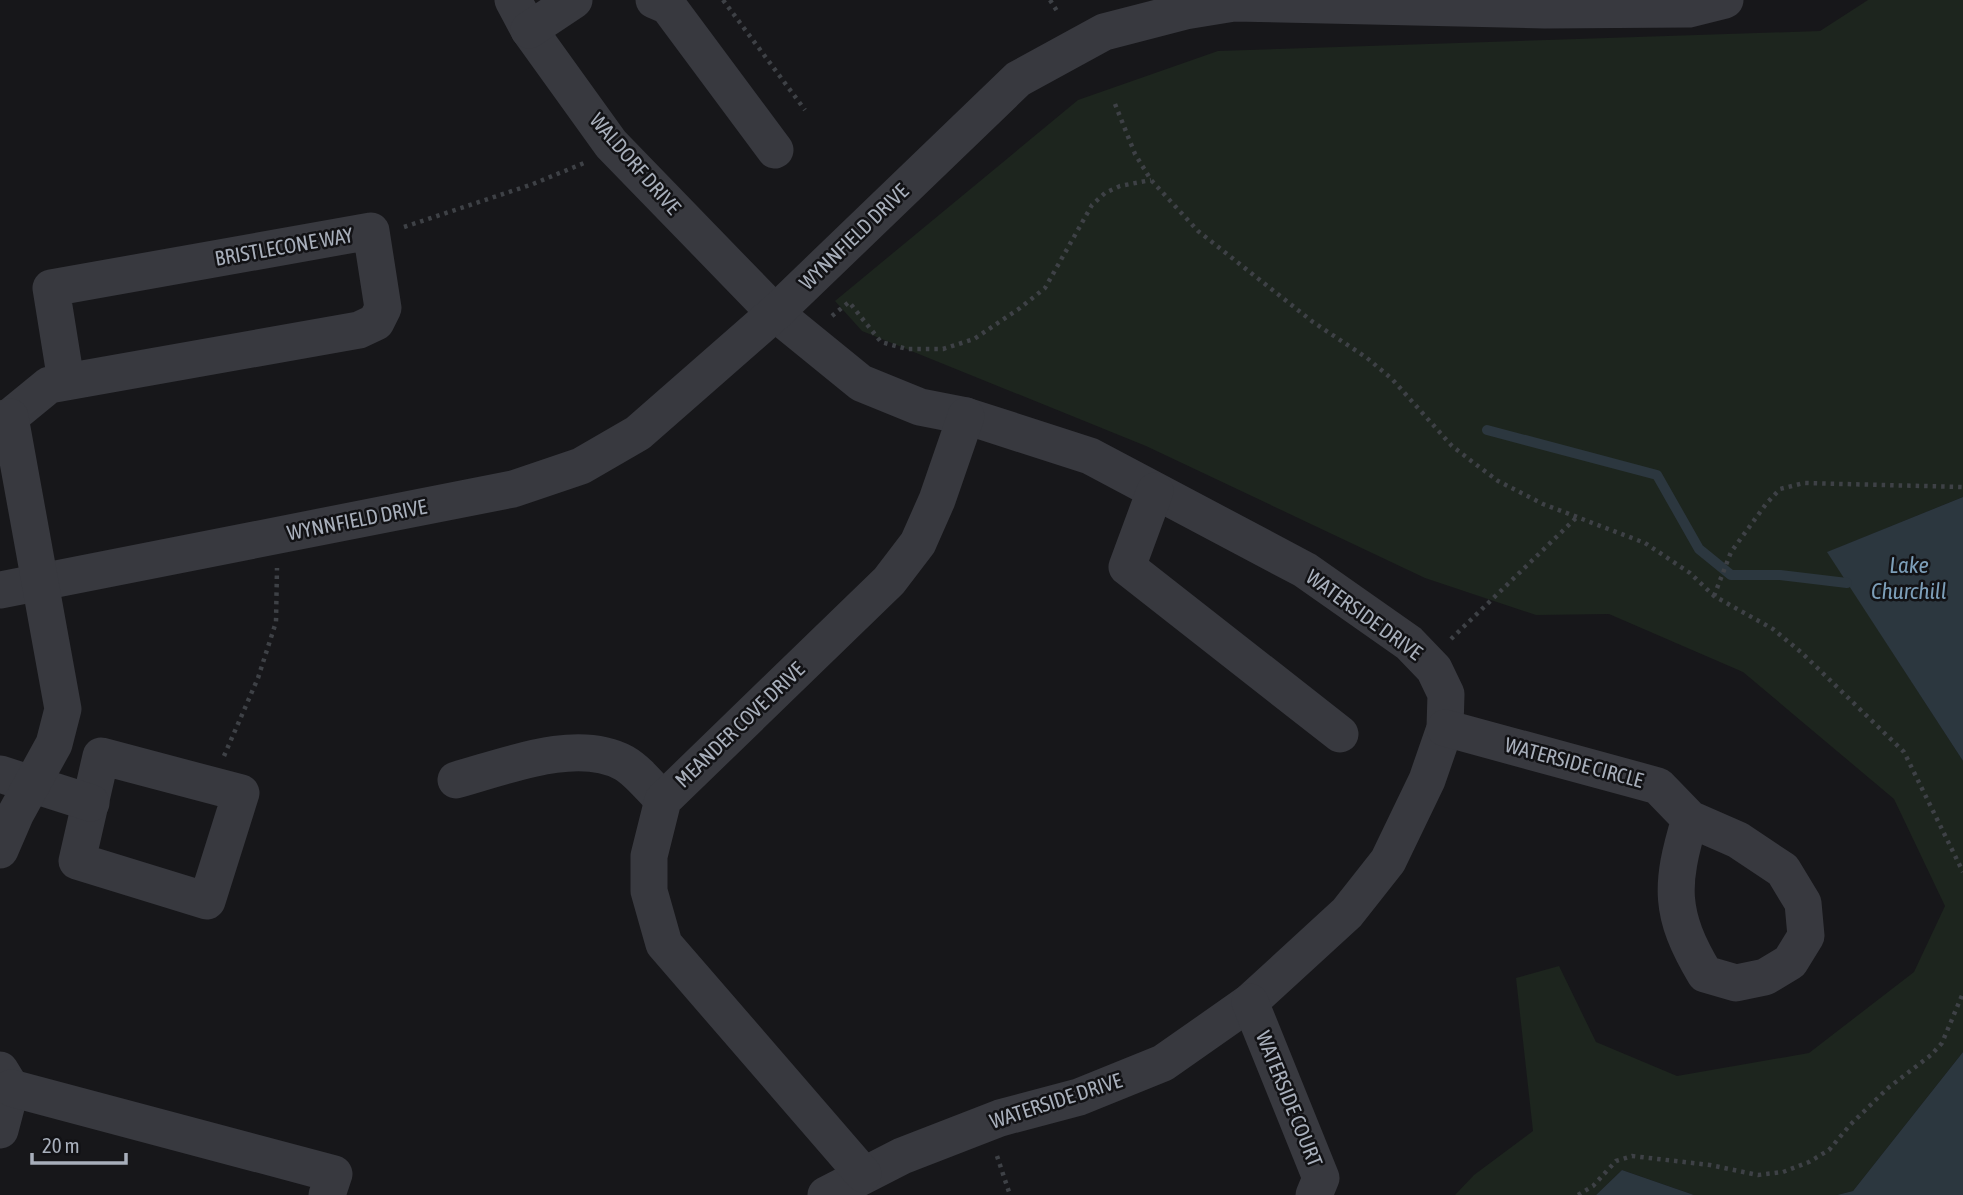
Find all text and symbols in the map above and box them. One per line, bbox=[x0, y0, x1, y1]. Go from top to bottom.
street label: WALDORF DRIVE bbox=[585, 108, 686, 219]
street label: WYNNFIELD DRIVE bbox=[794, 178, 913, 294]
street label: BRISTLECONE WAY bbox=[213, 222, 355, 270]
street label: WYNNFIELD DRIVE bbox=[285, 494, 429, 544]
water label: Lake Churchill bbox=[1871, 552, 1947, 604]
street label: WATERSIDE DRIVE bbox=[1302, 564, 1427, 664]
street label: MEANDER COVE DRIVE bbox=[670, 657, 809, 792]
street label: WATERSIDE CIRCLE bbox=[1502, 732, 1646, 792]
street label: WATERSIDE COURT bbox=[1252, 1027, 1328, 1170]
street label: WATERSIDE DRIVE bbox=[987, 1067, 1125, 1133]
scale bar bbox=[32, 1122, 126, 1166]
text: 20 m bbox=[42, 1133, 80, 1157]

